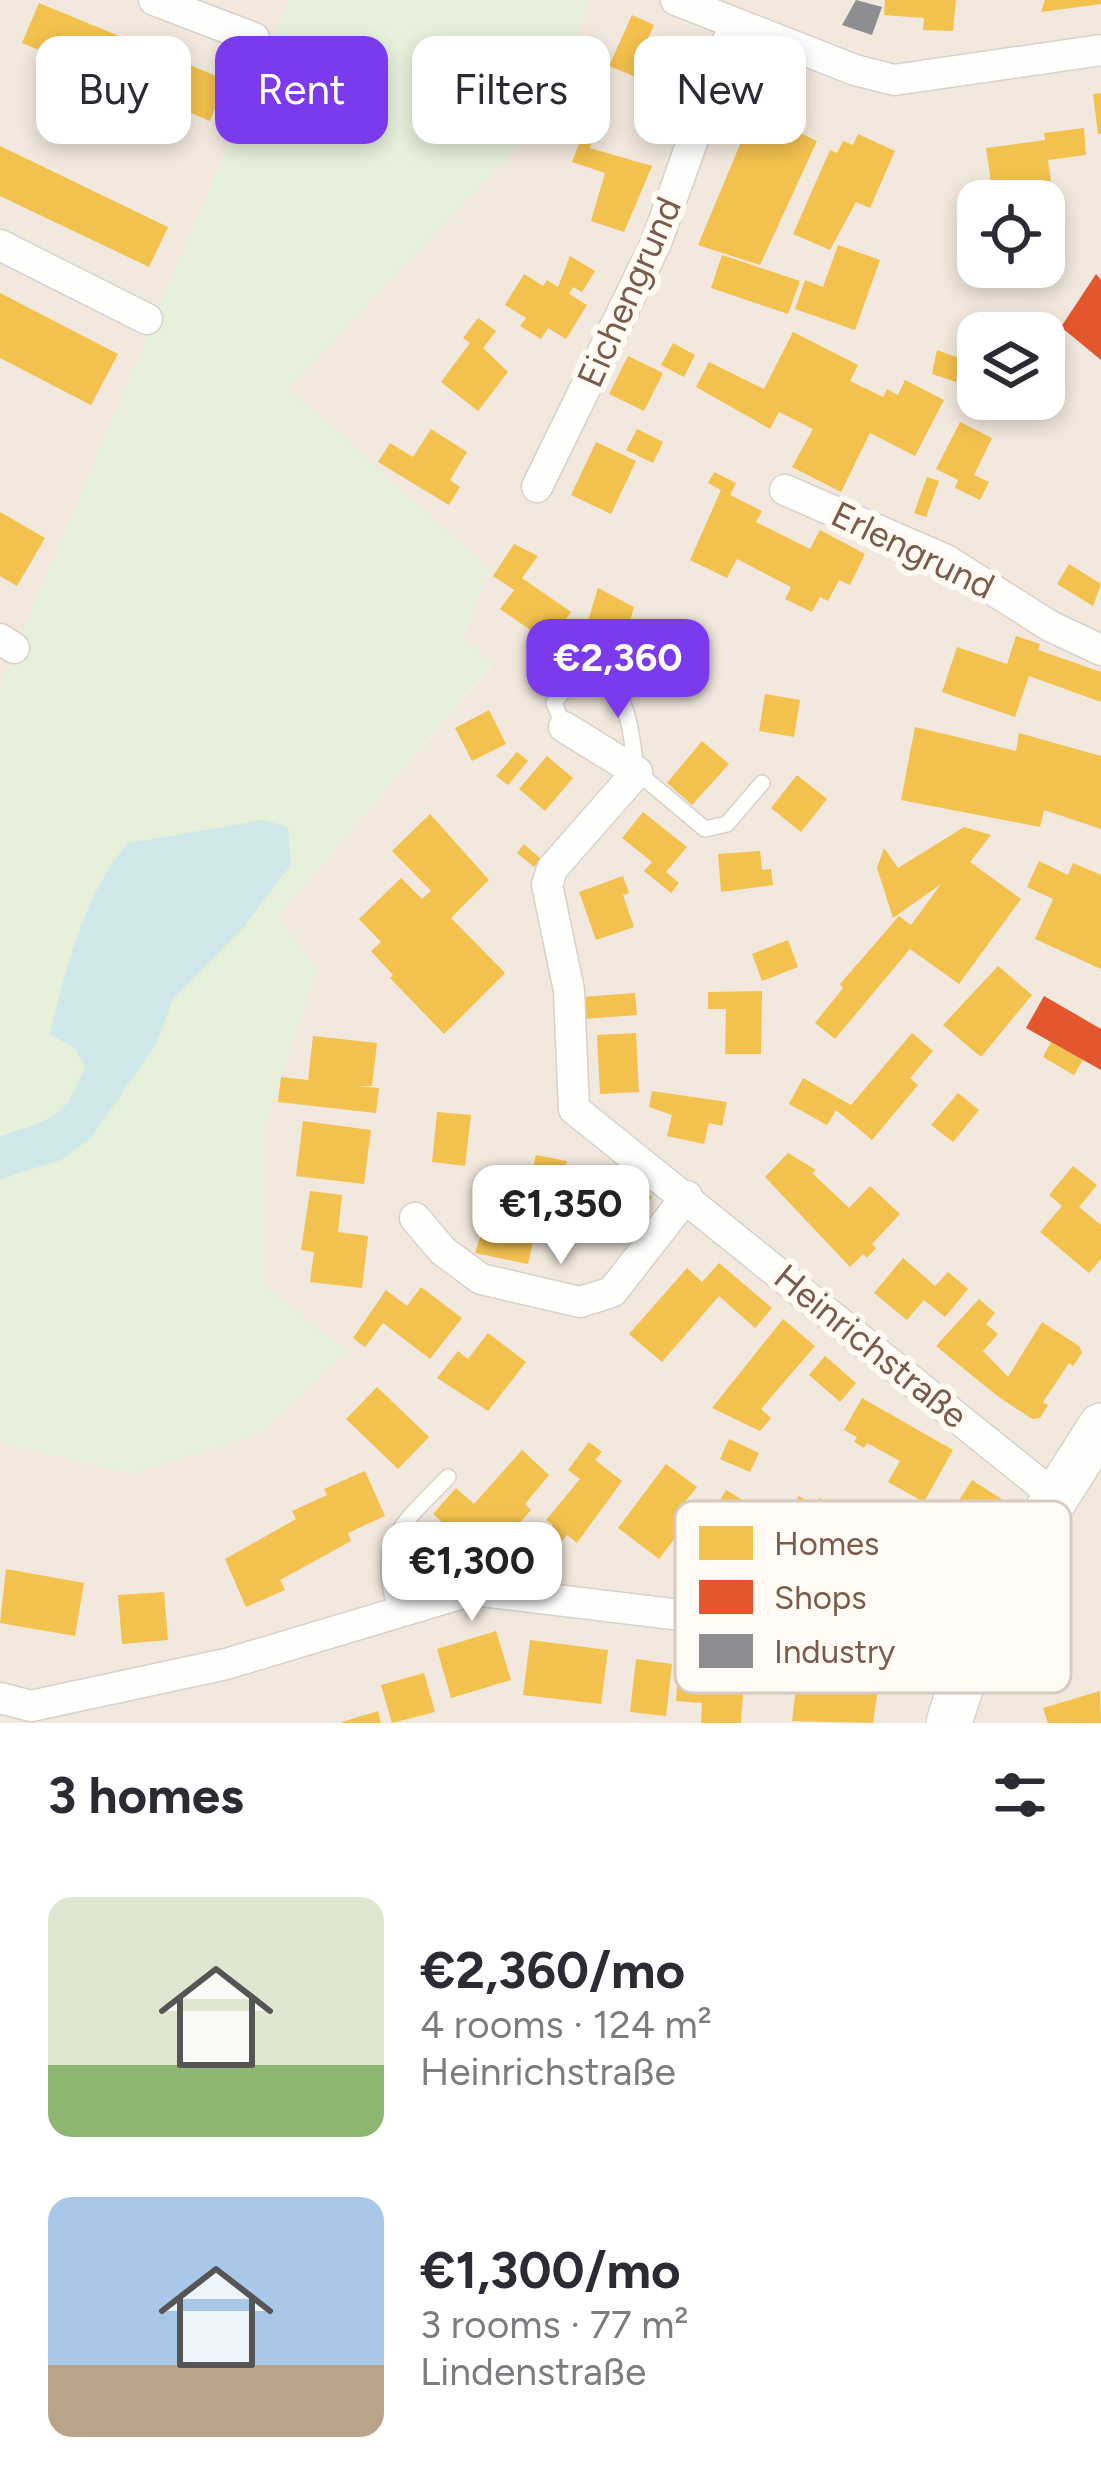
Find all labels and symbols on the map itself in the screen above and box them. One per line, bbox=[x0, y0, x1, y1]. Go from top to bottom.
street label: Eichengrund bbox=[568, 190, 690, 394]
street label: Erlengrund bbox=[825, 492, 1001, 608]
pin: €2,360 bbox=[520, 619, 716, 721]
pin: €1,350 bbox=[463, 1165, 659, 1267]
street label: Heinrichstraße bbox=[766, 1255, 976, 1437]
legend bbox=[675, 1501, 1071, 1693]
pin: €1,300 bbox=[374, 1522, 570, 1624]
text: Homes bbox=[774, 1524, 879, 1563]
text: Shops bbox=[774, 1578, 867, 1617]
text: Industry bbox=[774, 1632, 896, 1671]

